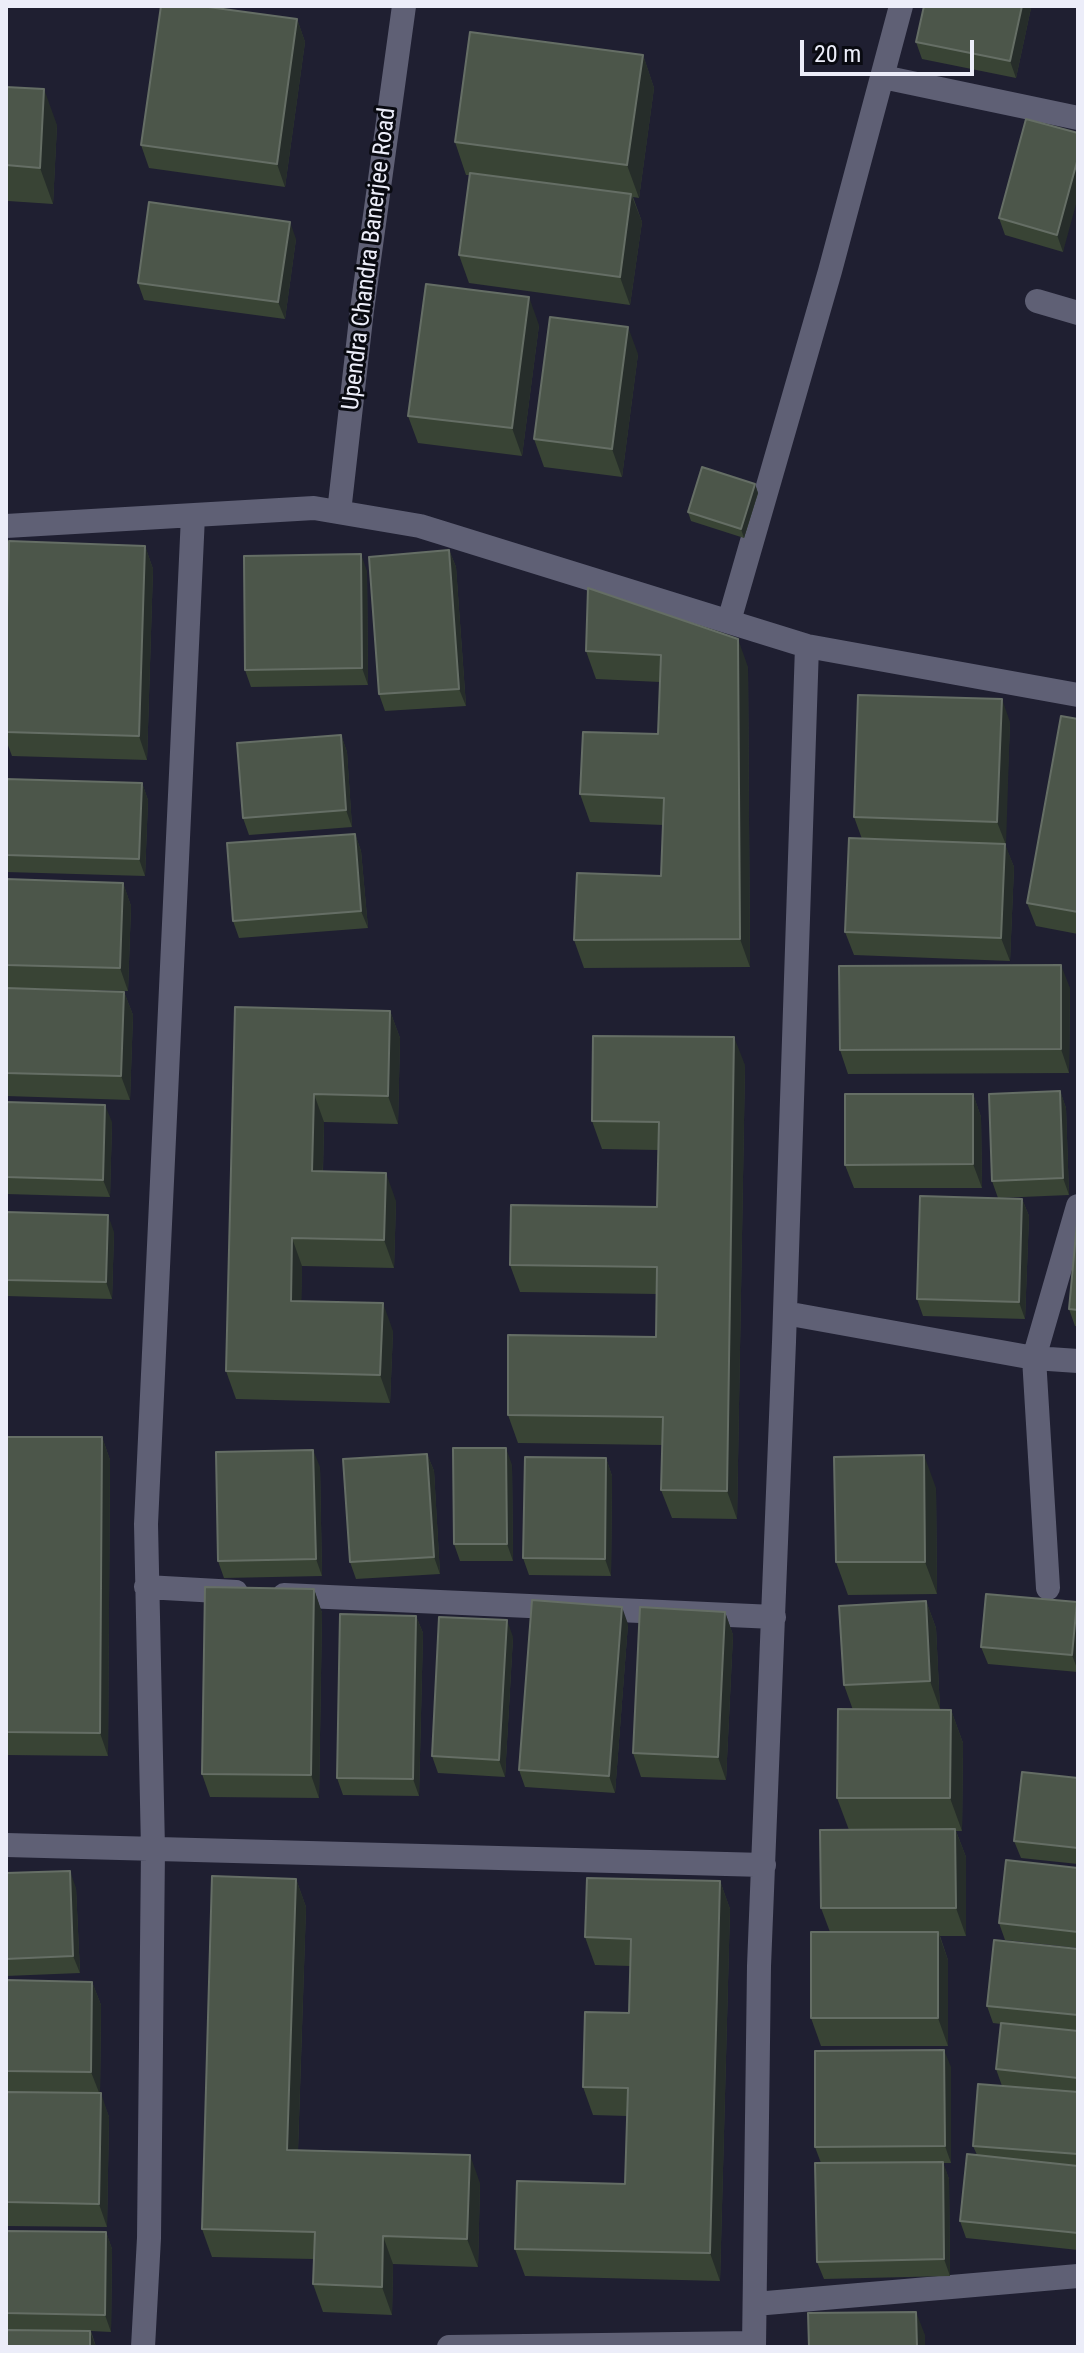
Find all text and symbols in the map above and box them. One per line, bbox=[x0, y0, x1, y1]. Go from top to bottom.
scale bar bbox=[804, 24, 978, 74]
text: 20 m bbox=[814, 40, 861, 68]
street label: Upendra Chandra Banerjee Road bbox=[337, 106, 403, 412]

